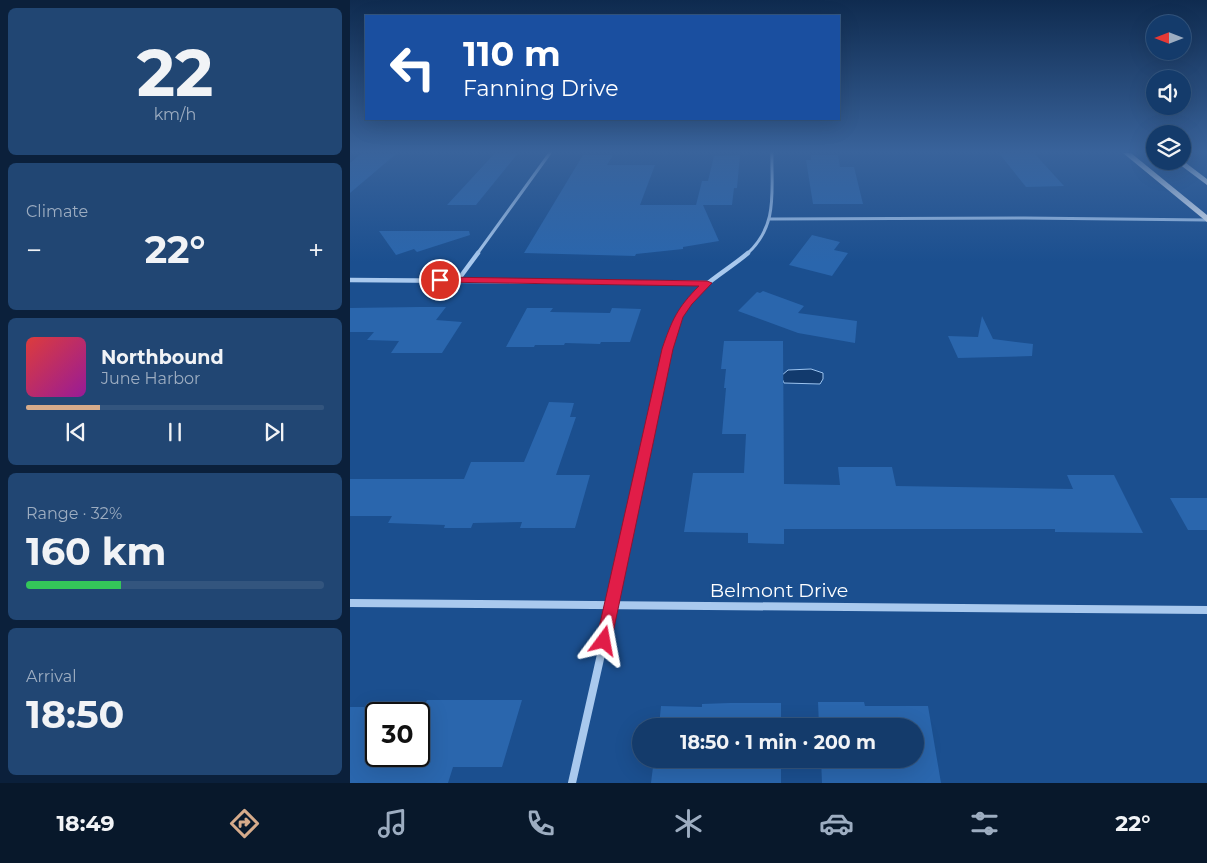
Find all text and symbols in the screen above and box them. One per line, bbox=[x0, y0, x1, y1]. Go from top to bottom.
north arrow bbox=[1146, 15, 1191, 60]
map controls bbox=[1146, 15, 1191, 170]
text: 110 m bbox=[463, 32, 561, 75]
text: 22 bbox=[137, 33, 213, 112]
icon: left bbox=[380, 35, 445, 100]
button: sound bbox=[1146, 70, 1191, 115]
text: Fanning Drive bbox=[463, 75, 618, 102]
text: km/h bbox=[154, 105, 196, 124]
button: layers bbox=[1146, 125, 1191, 170]
text: Climate bbox=[26, 202, 88, 221]
text: 22° bbox=[145, 226, 205, 273]
text: − bbox=[26, 233, 42, 267]
text: + bbox=[308, 233, 324, 267]
pin bbox=[419, 259, 461, 301]
icon: arrive bbox=[426, 266, 454, 294]
text: Northbound bbox=[101, 346, 224, 369]
text: June Harbor bbox=[101, 369, 200, 388]
icon: previous bbox=[62, 418, 90, 446]
icon: pause bbox=[161, 418, 189, 446]
icon: next bbox=[260, 418, 288, 446]
text: Range · 32% bbox=[26, 504, 122, 523]
text: 160 km bbox=[26, 528, 166, 575]
street label: Belmont Drive bbox=[710, 579, 848, 602]
position arrow bbox=[577, 614, 629, 666]
text: Arrival bbox=[26, 667, 76, 686]
text: 18:50 bbox=[26, 691, 124, 738]
speed limit sign: 30 bbox=[365, 702, 430, 767]
text: 18:50 · 1 min · 200 m bbox=[680, 731, 876, 754]
icon: directions bbox=[227, 806, 262, 841]
icon: music bbox=[375, 806, 410, 841]
icon: phone bbox=[523, 806, 558, 841]
icon: climate bbox=[671, 806, 706, 841]
icon: car bbox=[819, 806, 854, 841]
icon: filters bbox=[967, 806, 1002, 841]
text: 18:49 bbox=[56, 810, 115, 837]
text: 22° bbox=[1115, 810, 1150, 837]

